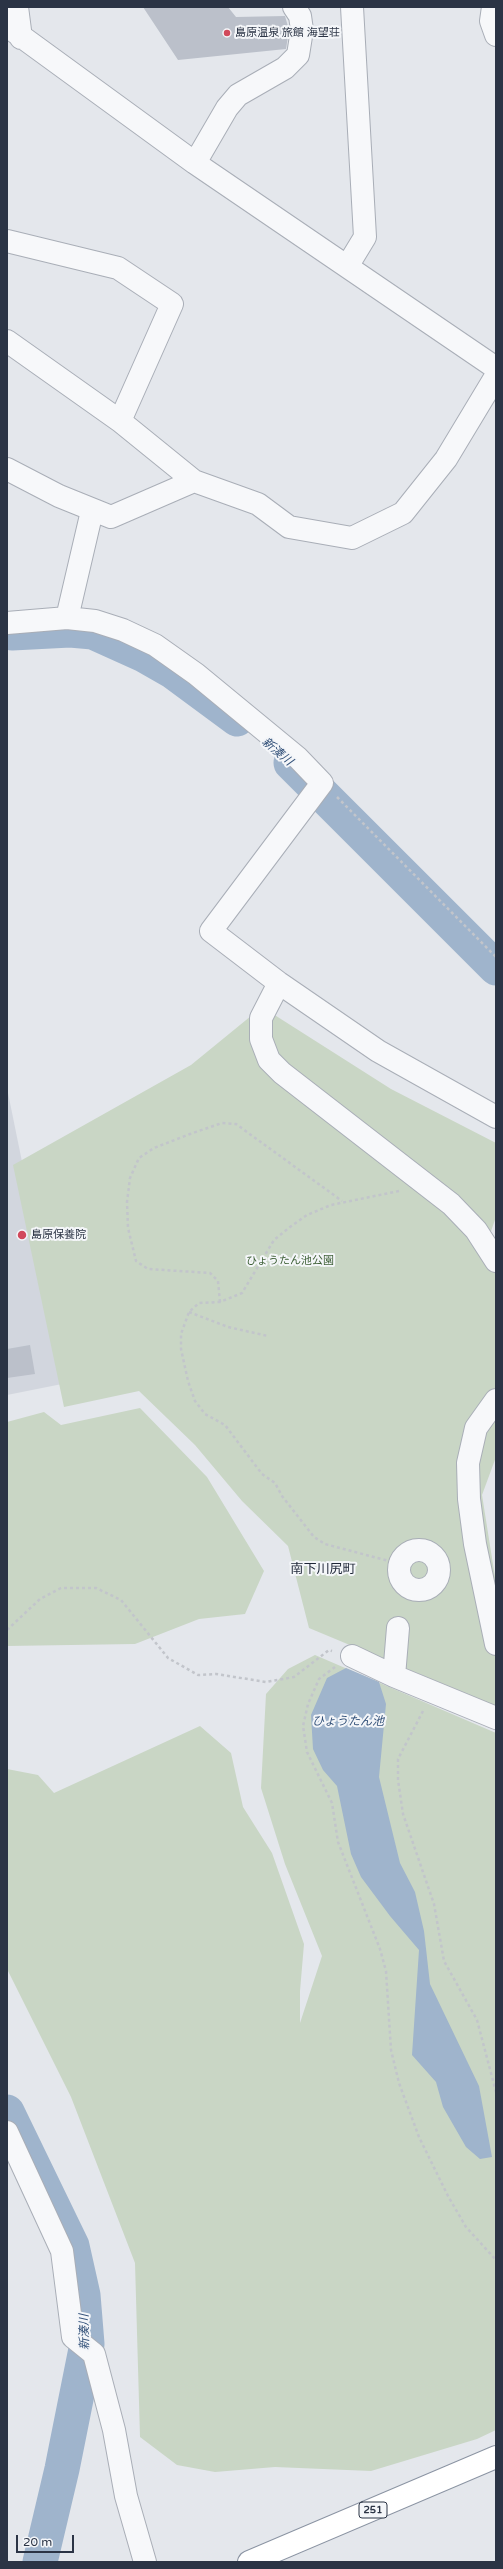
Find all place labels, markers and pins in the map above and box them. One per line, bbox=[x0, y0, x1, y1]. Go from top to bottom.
place label: 島原温泉 旅館 海望荘 bbox=[235, 26, 340, 40]
marker: 島原温泉 旅館 海望荘 bbox=[222, 28, 232, 38]
place label: 島原保養院 bbox=[31, 1228, 86, 1242]
marker: 島原保養院 bbox=[16, 1229, 28, 1241]

